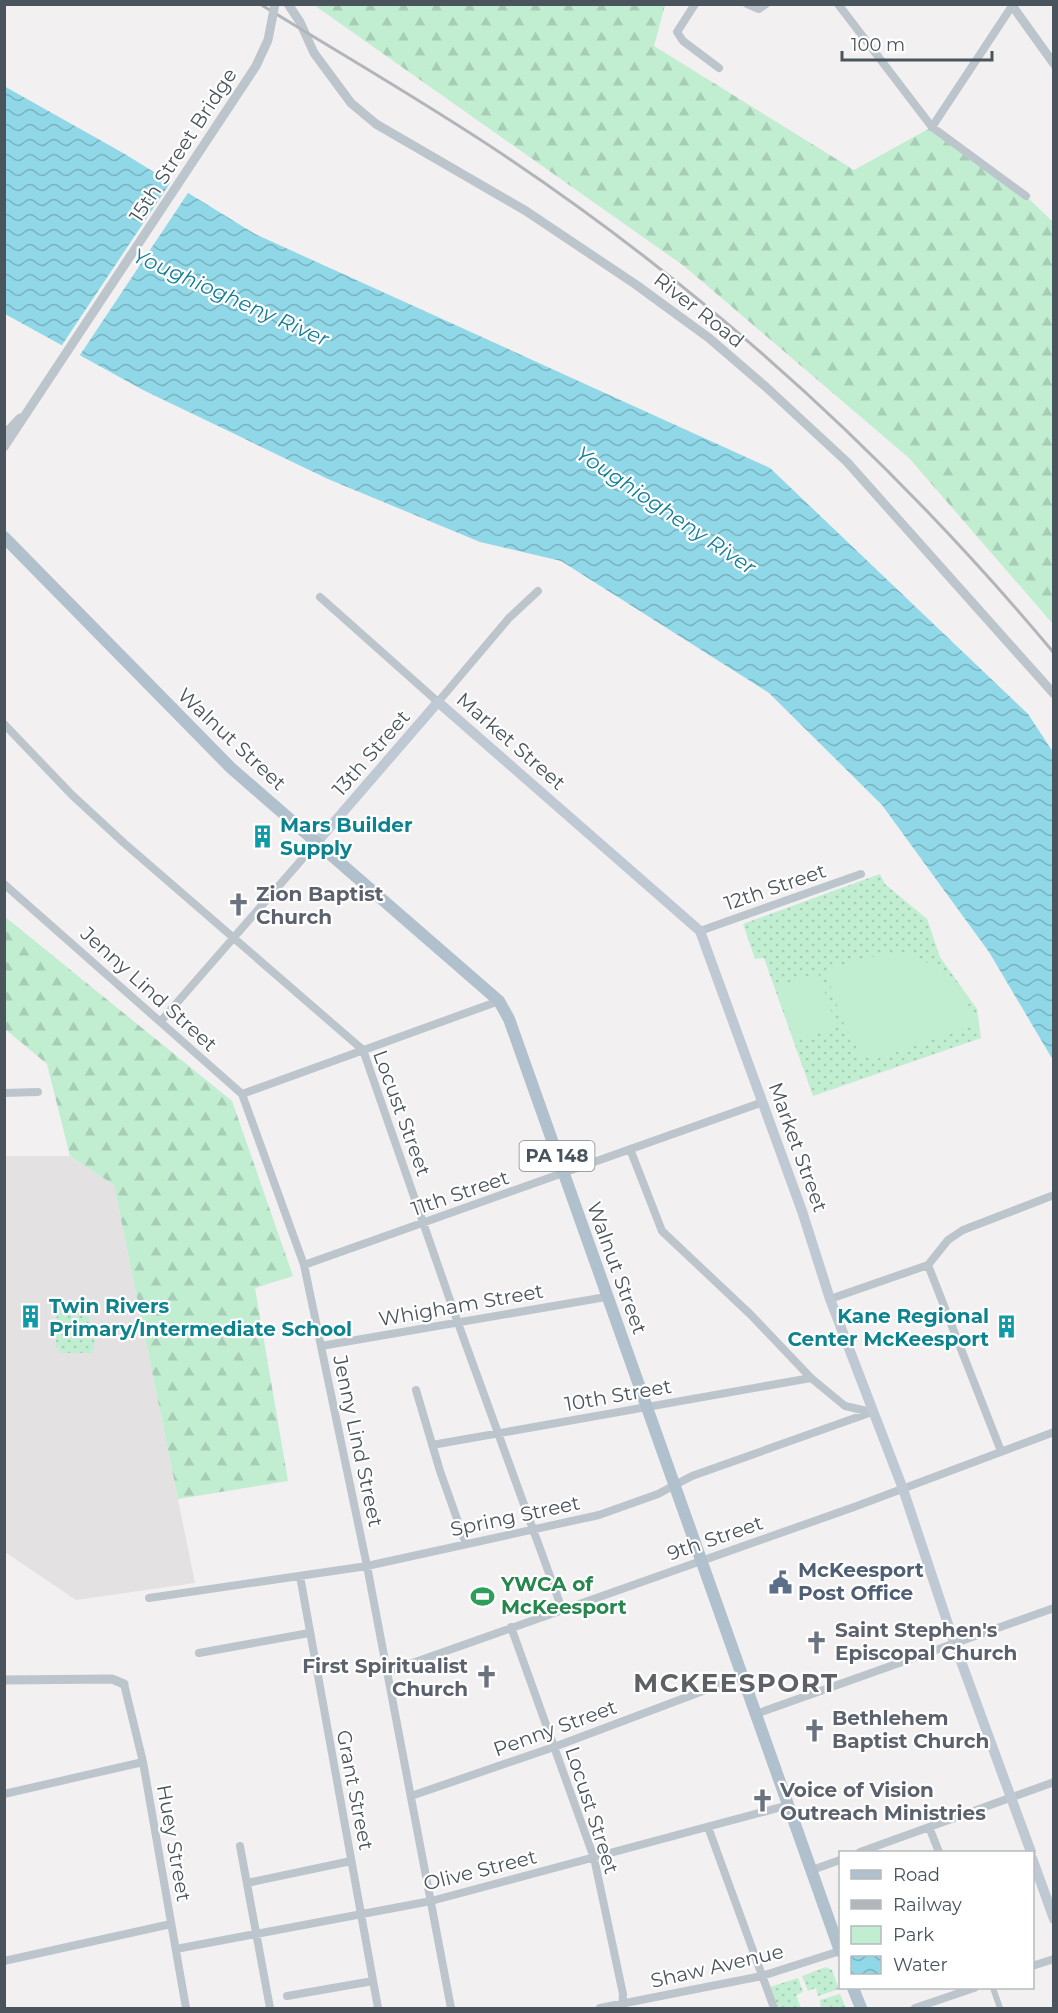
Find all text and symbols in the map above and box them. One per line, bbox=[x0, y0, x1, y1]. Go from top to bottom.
scale bar bbox=[842, 24, 992, 62]
text: 100 m bbox=[851, 34, 905, 56]
street label: 15th Street Bridge bbox=[124, 63, 242, 227]
water label: Youghiogheny River bbox=[129, 242, 333, 352]
street label: River Road bbox=[649, 267, 749, 353]
water label: Youghiogheny River bbox=[571, 440, 761, 580]
street label: Walnut Street bbox=[173, 683, 291, 795]
street label: Market Street bbox=[452, 687, 570, 795]
street label: 13th Street bbox=[327, 705, 415, 801]
place label: Mars Builder Supply bbox=[280, 813, 413, 860]
building icon: Mars Builder Supply bbox=[249, 823, 275, 849]
street label: 12th Street bbox=[721, 858, 829, 916]
place label: Zion Baptist Church bbox=[256, 882, 384, 929]
church icon: Zion Baptist Church bbox=[225, 892, 251, 918]
street label: Jenny Lind Street bbox=[75, 921, 222, 1056]
street label: Locust Street bbox=[368, 1047, 436, 1179]
street label: Market Street bbox=[763, 1079, 833, 1215]
road number: PA 148 bbox=[520, 1141, 594, 1171]
street label: 11th Street bbox=[408, 1165, 512, 1221]
street label: Walnut Street bbox=[582, 1199, 652, 1337]
street label: Whigham Street bbox=[377, 1279, 545, 1331]
place label: Twin Rivers Primary/Intermediate School bbox=[49, 1294, 352, 1341]
building icon: Twin Rivers Primary/Intermediate School bbox=[18, 1304, 44, 1330]
place label: Kane Regional Center McKeesport bbox=[788, 1304, 989, 1351]
building icon: Kane Regional Center McKeesport bbox=[994, 1314, 1020, 1340]
street label: Jenny Lind Street bbox=[328, 1352, 388, 1529]
street label: 10th Street bbox=[563, 1374, 673, 1416]
street label: Spring Street bbox=[448, 1491, 582, 1541]
street label: 9th Street bbox=[664, 1510, 766, 1566]
place label: McKeesport Post Office bbox=[798, 1558, 924, 1605]
public building icon: McKeesport Post Office bbox=[767, 1569, 793, 1595]
place label: YWCA of McKeesport bbox=[500, 1572, 627, 1619]
sports icon: YWCA of McKeesport bbox=[470, 1583, 496, 1609]
place label: Saint Stephen's Episcopal Church bbox=[835, 1618, 1017, 1665]
church icon: Saint Stephen's Episcopal Church bbox=[804, 1629, 830, 1655]
place label: First Spiritualist Church bbox=[302, 1654, 468, 1701]
church icon: First Spiritualist Church bbox=[473, 1664, 499, 1690]
district label: MCKEESPORT bbox=[633, 1667, 839, 1699]
street label: Penny Street bbox=[490, 1695, 620, 1761]
place label: Bethlehem Baptist Church bbox=[832, 1706, 989, 1753]
church icon: Bethlehem Baptist Church bbox=[801, 1717, 827, 1743]
street label: Grant Street bbox=[332, 1728, 378, 1852]
street label: Locust Street bbox=[560, 1743, 624, 1877]
place label: Voice of Vision Outreach Ministries bbox=[779, 1778, 986, 1825]
street label: Huey Street bbox=[152, 1783, 196, 1903]
church icon: Voice of Vision Outreach Ministries bbox=[749, 1788, 775, 1814]
street label: Olive Street bbox=[421, 1844, 539, 1896]
legend bbox=[839, 1851, 1034, 1989]
text: Road bbox=[893, 1864, 940, 1886]
text: Railway bbox=[893, 1894, 962, 1916]
text: Park bbox=[893, 1924, 934, 1946]
street label: Shaw Avenue bbox=[648, 1939, 786, 1993]
text: Water bbox=[893, 1954, 948, 1976]

